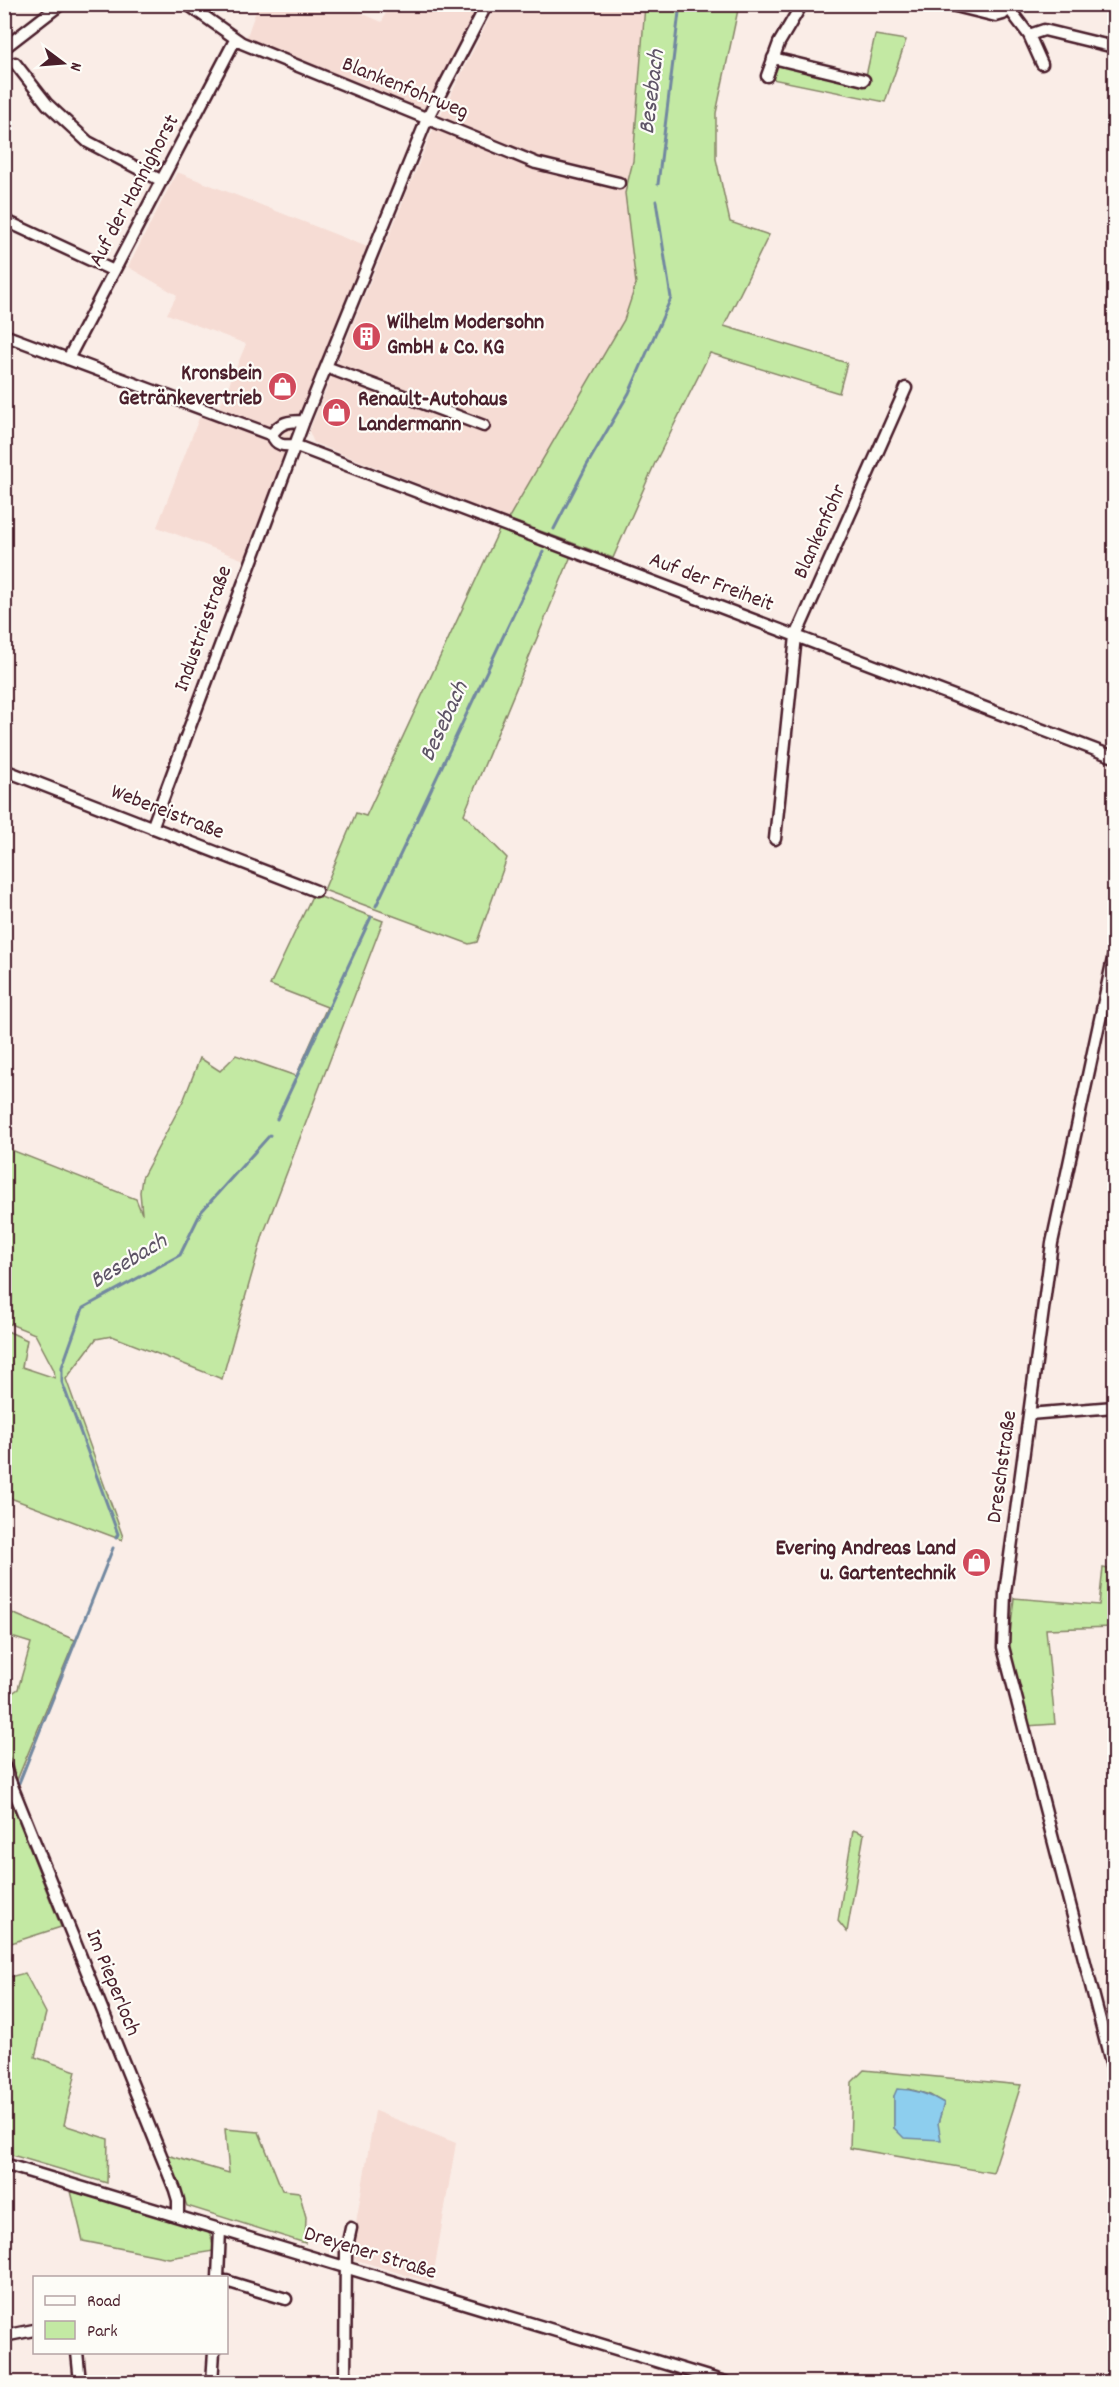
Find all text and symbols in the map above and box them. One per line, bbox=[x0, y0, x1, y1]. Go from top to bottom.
north arrow bbox=[33, 33, 93, 93]
water label: Besebach bbox=[631, 47, 675, 136]
street label: Blankenfohrweg bbox=[337, 49, 473, 129]
text: N bbox=[63, 59, 87, 74]
street label: Auf der Hannighorst bbox=[82, 109, 188, 273]
place label: Wilhelm Modersohn GmbH & Co. KG bbox=[387, 308, 544, 364]
building icon: Wilhelm Modersohn GmbH & Co. KG bbox=[350, 320, 382, 352]
place label: Kronsbein Getränkevertrieb bbox=[119, 359, 262, 415]
shop icon: Kronsbein Getränkevertrieb bbox=[267, 371, 299, 403]
place label: Renault-Autohaus Landermann bbox=[358, 385, 508, 441]
shop icon: Renault-Autohaus Landermann bbox=[321, 397, 353, 429]
street label: Blankenfohr bbox=[786, 479, 856, 584]
street label: Auf der Freiheit bbox=[644, 545, 778, 621]
street label: Industriestraße bbox=[167, 562, 241, 696]
water label: Besebach bbox=[412, 675, 479, 768]
street label: Webereistraße bbox=[106, 777, 228, 849]
water label: Besebach bbox=[84, 1225, 175, 1298]
street label: Dreschstraße bbox=[980, 1409, 1026, 1525]
place label: Evering Andreas Land u. Gartentechnik bbox=[775, 1534, 956, 1590]
shop icon: Evering Andreas Land u. Gartentechnik bbox=[961, 1546, 993, 1578]
street label: Im Pieperloch bbox=[77, 1925, 147, 2041]
street label: Dreyener Straße bbox=[300, 2219, 440, 2289]
legend bbox=[33, 2276, 228, 2354]
text: Road bbox=[87, 2290, 121, 2315]
text: Park bbox=[87, 2320, 118, 2345]

